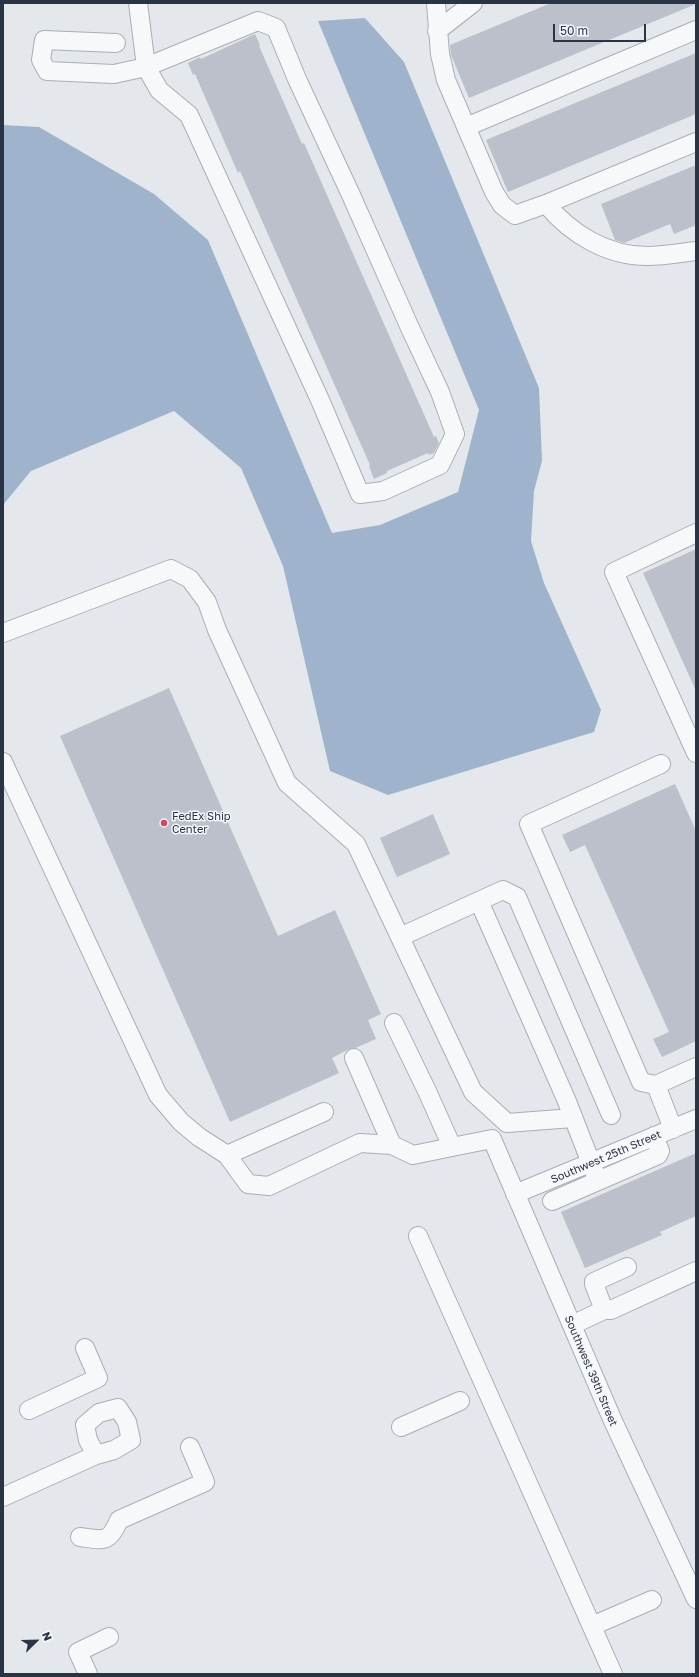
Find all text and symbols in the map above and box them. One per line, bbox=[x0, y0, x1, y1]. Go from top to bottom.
scale bar bbox=[555, 16, 648, 42]
text: 50 m bbox=[560, 23, 588, 38]
place label: FedEx Ship Center bbox=[172, 810, 231, 836]
marker: FedEx Ship Center bbox=[159, 818, 169, 828]
street label: Southwest 25th Street bbox=[549, 1128, 663, 1186]
street label: Southwest 39th Street bbox=[562, 1314, 620, 1428]
north arrow bbox=[16, 1621, 56, 1661]
text: N bbox=[40, 1630, 55, 1643]

